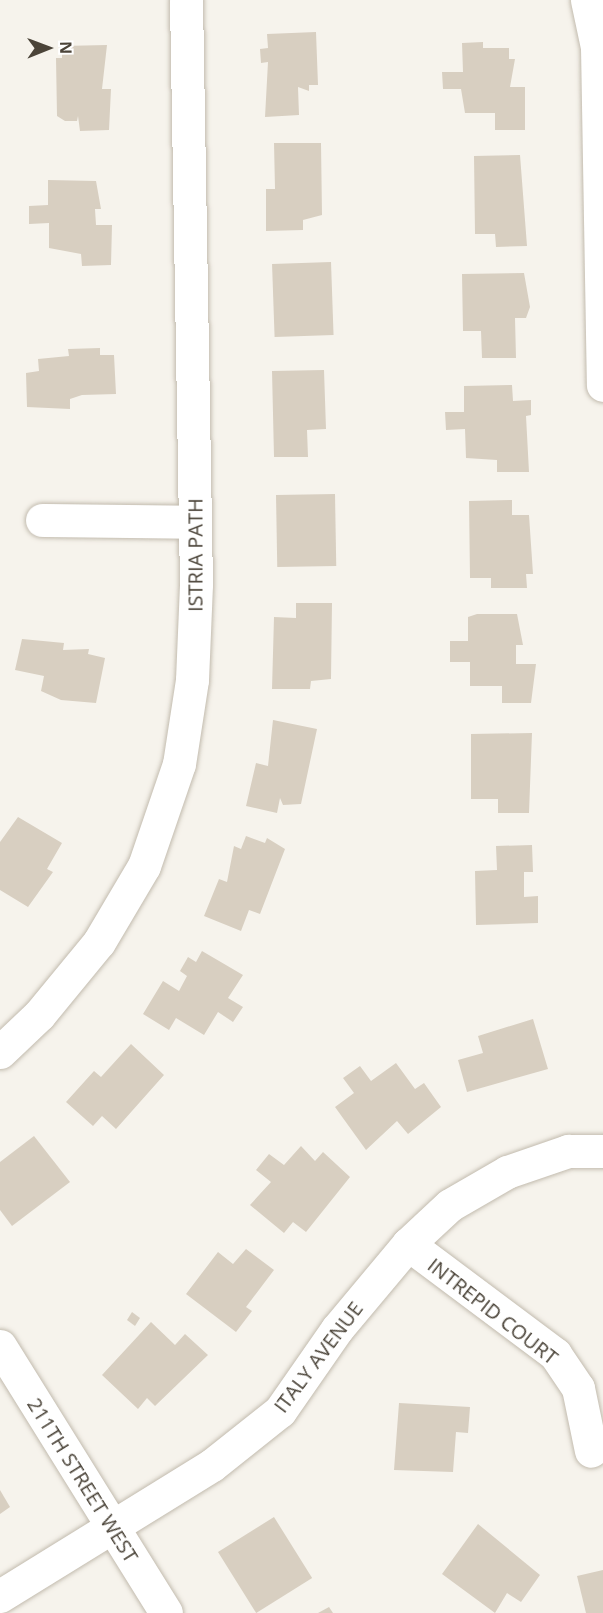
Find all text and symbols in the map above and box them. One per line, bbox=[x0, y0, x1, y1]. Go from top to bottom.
north arrow bbox=[18, 18, 78, 78]
text: N bbox=[55, 41, 77, 54]
street label: ISTRIA PATH bbox=[183, 498, 207, 612]
street label: INTREPID COURT bbox=[423, 1253, 563, 1369]
street label: ITALY AVENUE bbox=[269, 1297, 367, 1417]
street label: 211TH STREET WEST bbox=[23, 1393, 143, 1567]

